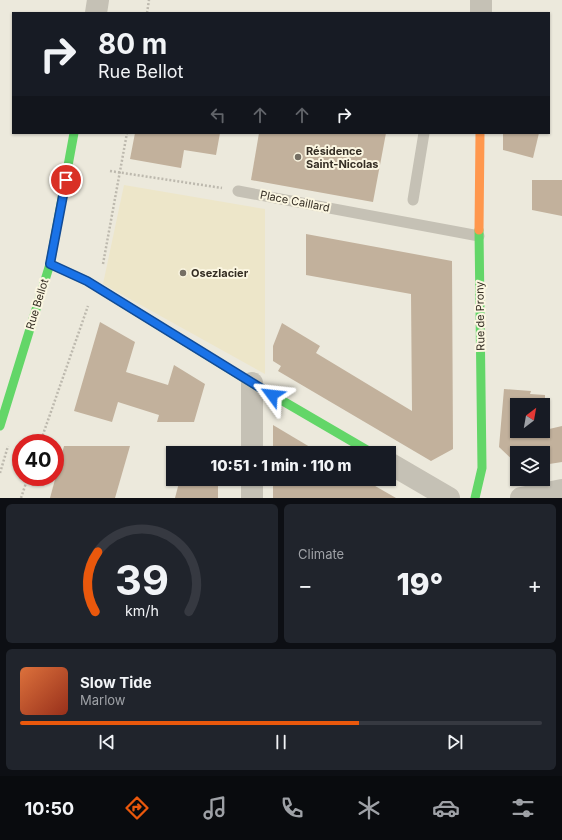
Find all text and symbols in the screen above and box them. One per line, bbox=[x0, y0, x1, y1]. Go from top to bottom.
text: 80 m bbox=[98, 27, 167, 61]
icon: right bbox=[32, 28, 84, 80]
text: Rue Bellot bbox=[98, 61, 183, 82]
icon: left bbox=[207, 104, 229, 126]
icon: ahead bbox=[249, 104, 271, 126]
icon: ahead bbox=[291, 104, 313, 126]
icon: right bbox=[333, 104, 355, 126]
place label: Résidence Saint-Nicolas bbox=[306, 144, 379, 171]
marker: Résidence Saint-Nicolas bbox=[293, 152, 303, 162]
pin bbox=[49, 163, 83, 197]
icon: arrive bbox=[55, 169, 77, 191]
street label: Place Caillard bbox=[259, 187, 331, 215]
place label: Osezlacier bbox=[191, 266, 249, 280]
marker: Osezlacier bbox=[178, 268, 188, 278]
street label: Rue Bellot bbox=[23, 277, 51, 331]
street label: Rue de Prony bbox=[472, 281, 488, 351]
position arrow bbox=[251, 374, 293, 416]
north arrow bbox=[510, 398, 550, 438]
map controls bbox=[510, 398, 550, 486]
speed limit sign: 40 bbox=[12, 434, 64, 486]
button: layers bbox=[510, 446, 550, 486]
text: 10:51 · 1 min · 110 m bbox=[211, 456, 351, 475]
text: Climate bbox=[298, 546, 344, 562]
text: 39 bbox=[115, 554, 169, 604]
text: 19° bbox=[397, 566, 443, 602]
text: − bbox=[298, 572, 313, 598]
text: + bbox=[527, 572, 542, 598]
text: km/h bbox=[125, 601, 159, 618]
text: Slow Tide bbox=[80, 673, 152, 692]
text: Marlow bbox=[80, 692, 126, 708]
icon: previous bbox=[96, 731, 118, 753]
icon: pause bbox=[270, 731, 292, 753]
icon: next bbox=[444, 731, 466, 753]
icon: directions bbox=[123, 794, 151, 822]
icon: music bbox=[201, 794, 229, 822]
icon: phone bbox=[278, 794, 306, 822]
icon: climate bbox=[355, 794, 383, 822]
icon: car bbox=[432, 794, 460, 822]
icon: filters bbox=[509, 794, 537, 822]
text: 10:50 bbox=[25, 798, 74, 819]

